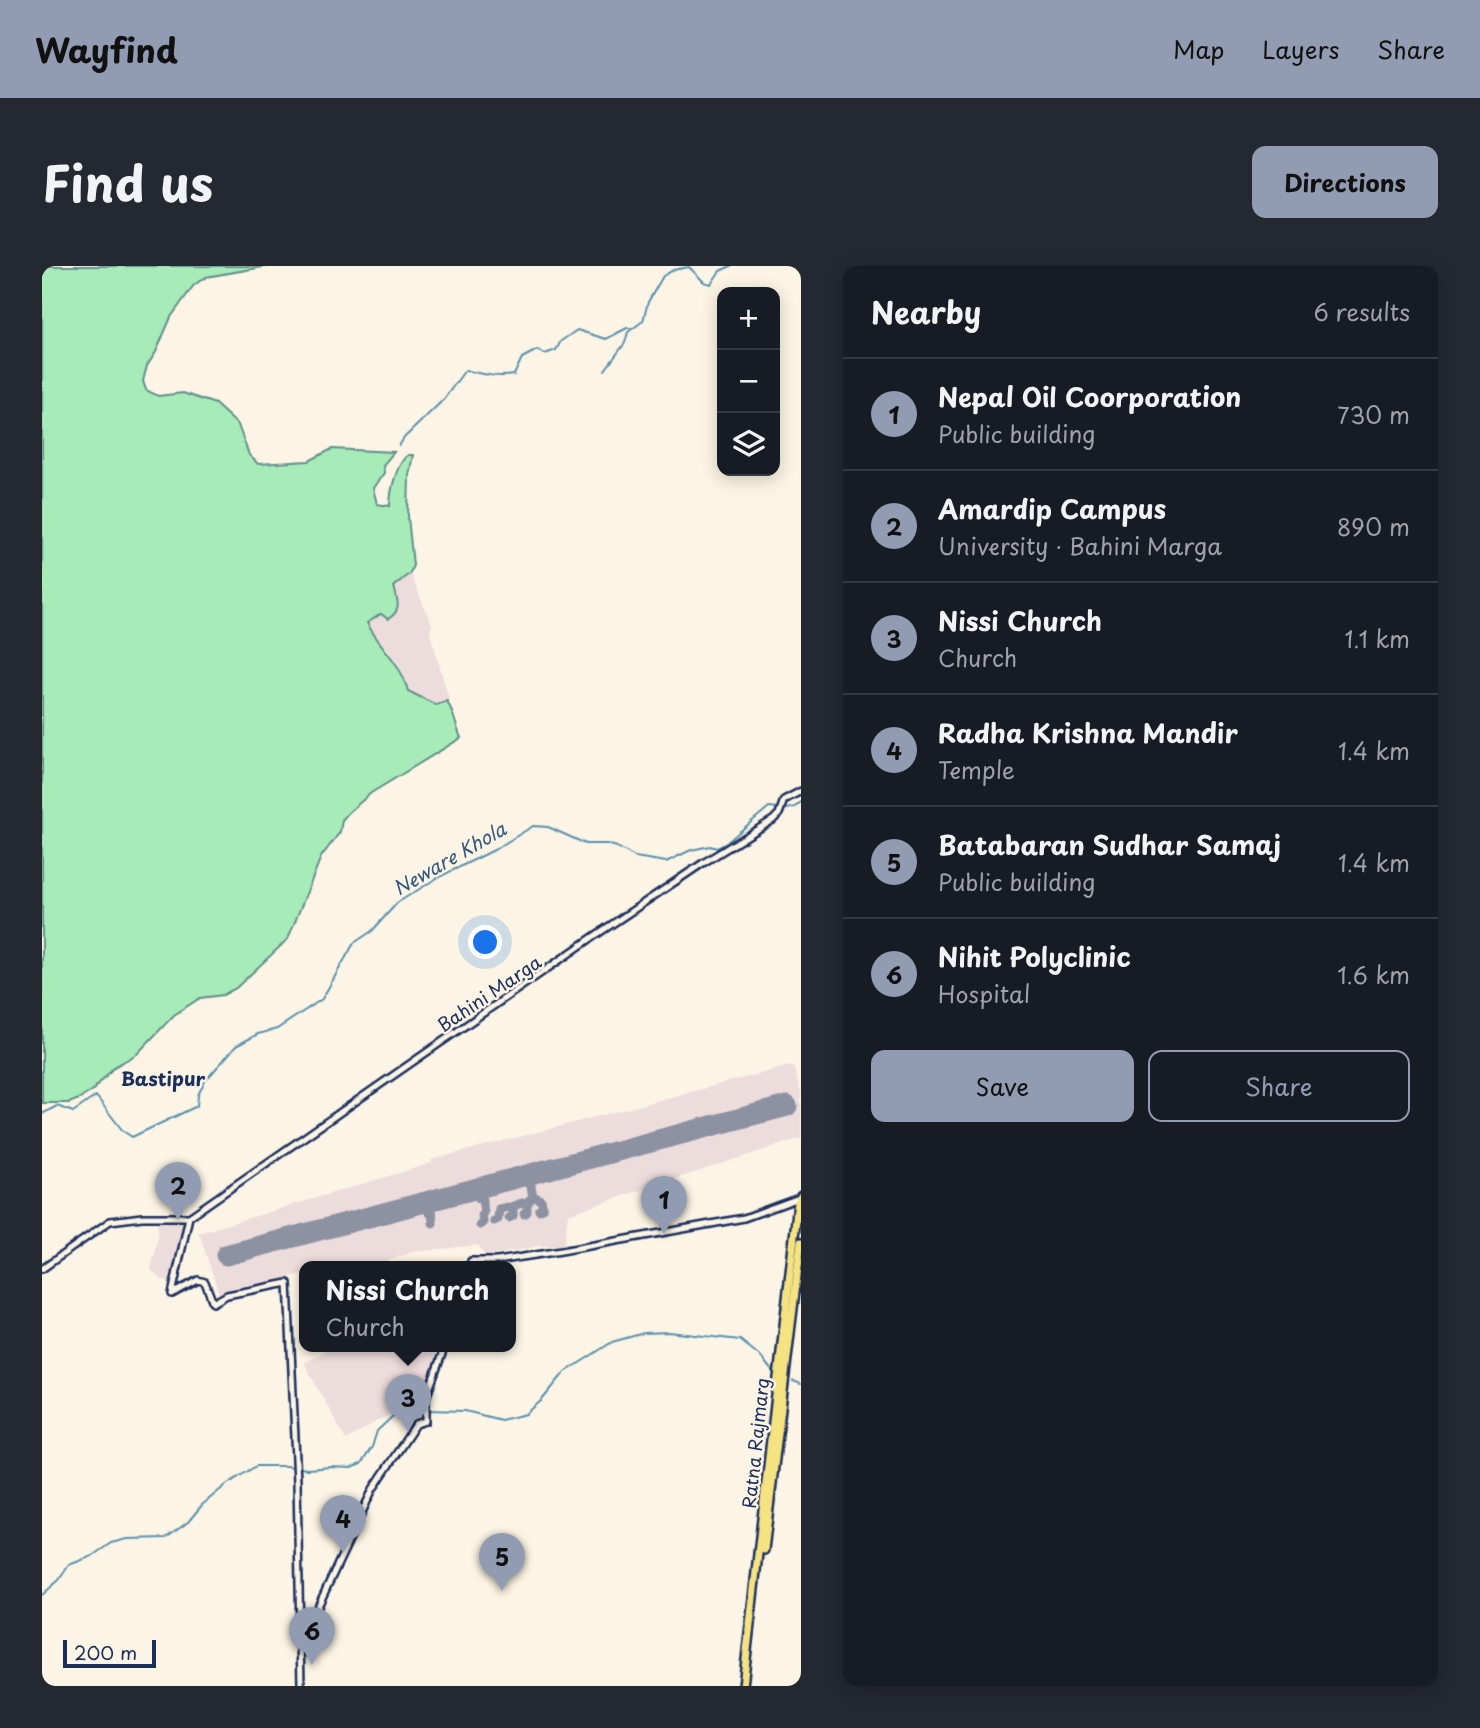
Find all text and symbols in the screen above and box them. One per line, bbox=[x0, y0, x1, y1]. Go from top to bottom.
text: Wayfind bbox=[35, 24, 178, 74]
text: Map bbox=[1173, 31, 1224, 67]
text: Layers bbox=[1262, 31, 1339, 67]
text: Share bbox=[1377, 31, 1445, 67]
text: Find us bbox=[42, 145, 213, 219]
button: Directions bbox=[1252, 146, 1438, 218]
map controls bbox=[717, 287, 780, 476]
button: + bbox=[717, 287, 780, 350]
text: Nearby bbox=[871, 289, 981, 334]
text: 6 results bbox=[1314, 294, 1410, 329]
button: − bbox=[717, 350, 780, 413]
text: Nepal Oil Coorporation bbox=[938, 377, 1241, 416]
text: 1 bbox=[889, 397, 900, 432]
text: 730 m bbox=[1337, 397, 1410, 432]
button: layers bbox=[717, 413, 780, 476]
text: Public building bbox=[938, 416, 1095, 451]
text: Amardip Campus bbox=[938, 489, 1166, 528]
text: 2 bbox=[886, 509, 902, 544]
text: 890 m bbox=[1337, 509, 1410, 544]
text: University · Bahini Marga bbox=[938, 528, 1222, 563]
text: Nissi Church bbox=[938, 601, 1102, 640]
text: 3 bbox=[886, 621, 902, 656]
text: 1.1 km bbox=[1344, 621, 1410, 656]
text: Church bbox=[938, 640, 1017, 675]
text: Radha Krishna Mandir bbox=[938, 713, 1238, 752]
text: 4 bbox=[886, 733, 902, 768]
text: 1.4 km bbox=[1338, 733, 1410, 768]
text: Temple bbox=[938, 752, 1015, 787]
water label: Neware Khola bbox=[387, 814, 512, 902]
text: Batabaran Sudhar Samaj bbox=[938, 825, 1281, 864]
text: 5 bbox=[887, 845, 901, 880]
text: 1.4 km bbox=[1338, 845, 1410, 880]
text: Public building bbox=[938, 864, 1095, 899]
your location bbox=[468, 925, 502, 959]
text: Nihit Polyclinic bbox=[938, 937, 1131, 976]
street label: Bahini Marga bbox=[432, 948, 547, 1038]
text: 6 bbox=[886, 957, 902, 992]
text: 1.6 km bbox=[1337, 957, 1410, 992]
text: Hospital bbox=[938, 976, 1030, 1011]
button: Save bbox=[871, 1050, 1134, 1122]
button: Share bbox=[1148, 1050, 1410, 1122]
district label: Bastipur bbox=[121, 1064, 206, 1092]
pin: 2 bbox=[155, 1162, 201, 1220]
pin: 1 bbox=[641, 1176, 687, 1234]
popup bbox=[299, 1261, 516, 1352]
text: Nissi Church bbox=[325, 1270, 490, 1309]
text: Church bbox=[325, 1309, 405, 1344]
pin: 3 bbox=[385, 1374, 431, 1432]
street label: Ratna Rajmarg bbox=[735, 1376, 775, 1510]
pin: 4 bbox=[320, 1495, 366, 1553]
pin: 5 bbox=[479, 1533, 525, 1591]
pin: 6 bbox=[289, 1607, 335, 1665]
scale bar bbox=[63, 1637, 156, 1669]
text: 200 m bbox=[74, 1638, 137, 1666]

